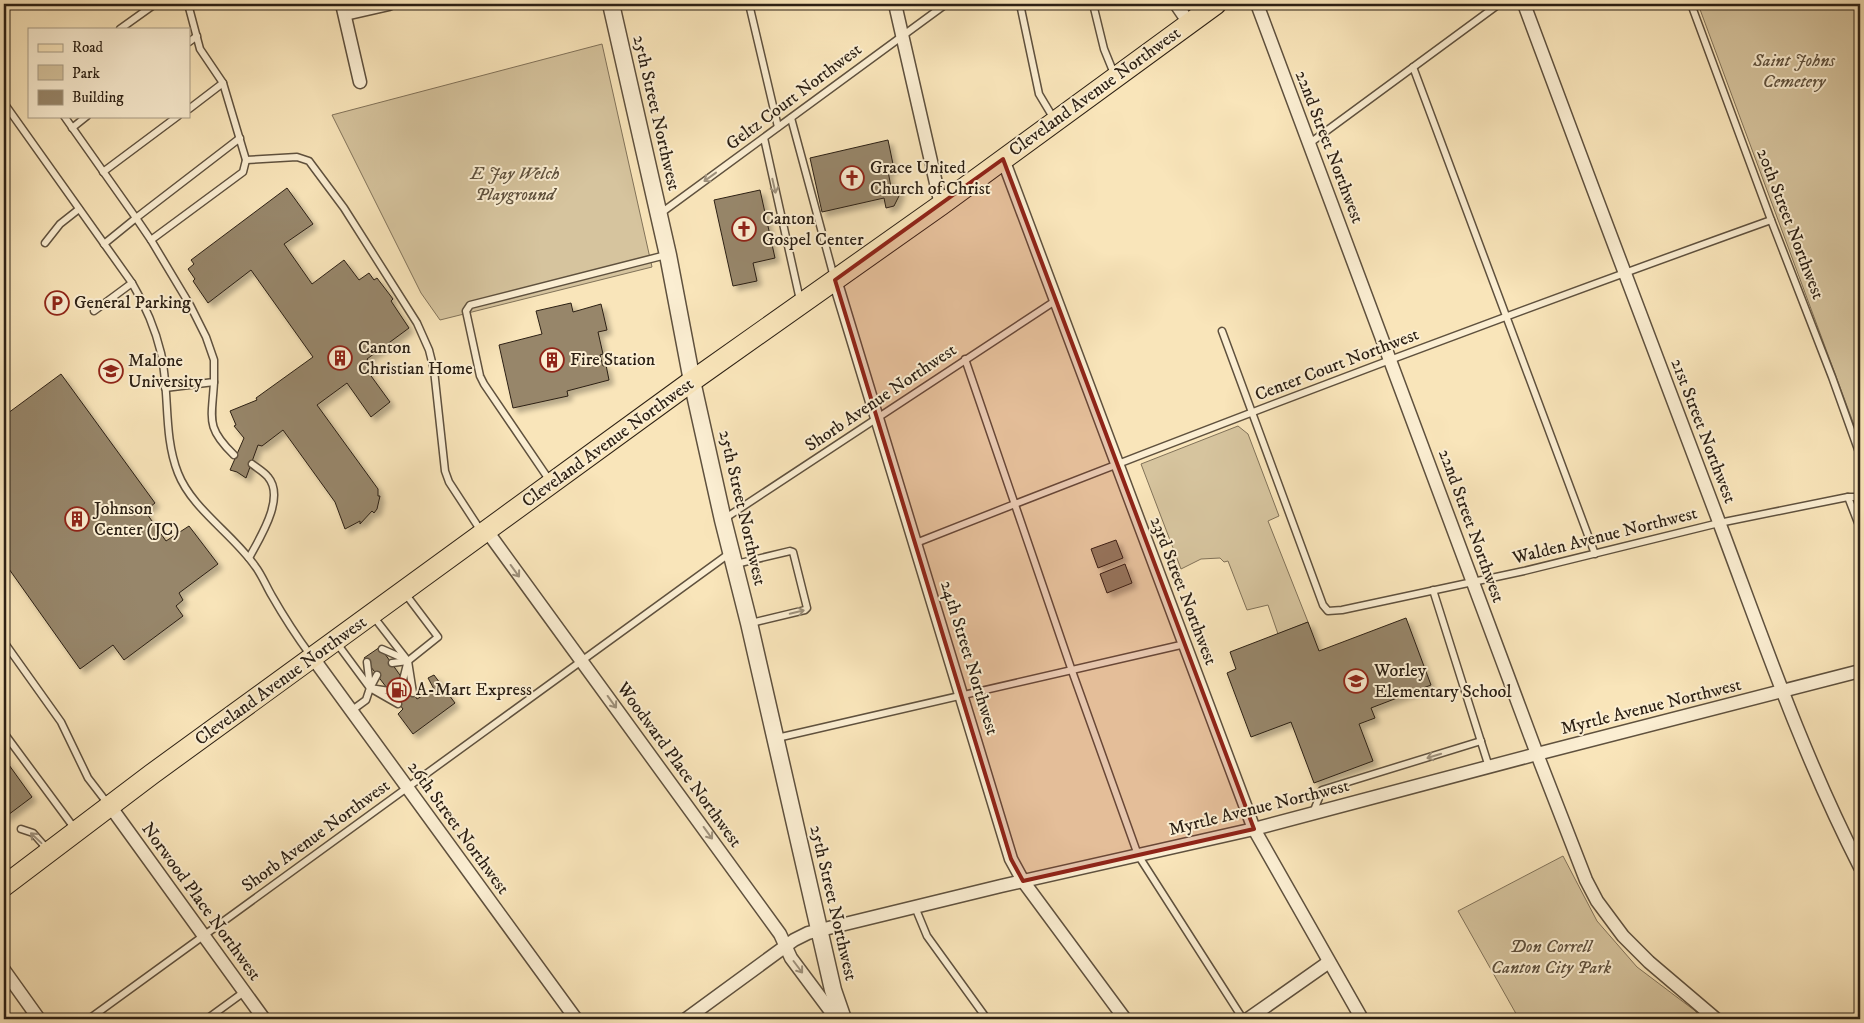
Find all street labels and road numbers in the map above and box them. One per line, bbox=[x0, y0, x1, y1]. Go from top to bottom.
street label: Cleveland Avenue Northwest bbox=[1005, 22, 1185, 162]
street label: 25th Street Northwest bbox=[627, 33, 685, 193]
street label: Geltz Court Northwest bbox=[722, 39, 866, 155]
street label: 22nd Street Northwest bbox=[1290, 67, 1368, 227]
street label: 20th Street Northwest bbox=[1751, 146, 1829, 303]
street label: Center Court Northwest bbox=[1252, 323, 1422, 406]
street label: Shorb Avenue Northwest bbox=[801, 339, 961, 457]
street label: 21st Street Northwest bbox=[1665, 356, 1741, 507]
street label: Cleveland Avenue Northwest bbox=[518, 373, 698, 513]
street label: 25th Street Northwest bbox=[713, 428, 771, 588]
street label: 22nd Street Northwest bbox=[1433, 446, 1509, 606]
street label: Walden Avenue Northwest bbox=[1509, 502, 1700, 570]
street label: 23rd Street Northwest bbox=[1145, 514, 1221, 668]
street label: 24th Street Northwest bbox=[935, 578, 1003, 738]
street label: Cleveland Avenue Northwest bbox=[191, 611, 371, 751]
street label: Myrtle Avenue Northwest bbox=[1559, 674, 1744, 740]
street label: Woodward Place Northwest bbox=[611, 677, 746, 852]
street label: 26th Street Northwest bbox=[402, 757, 514, 899]
street label: Shorb Avenue Northwest bbox=[238, 775, 395, 897]
street label: Myrtle Avenue Northwest bbox=[1167, 775, 1352, 841]
street label: Norwood Place Northwest bbox=[136, 819, 266, 985]
street label: 25th Street Northwest bbox=[804, 823, 862, 983]

